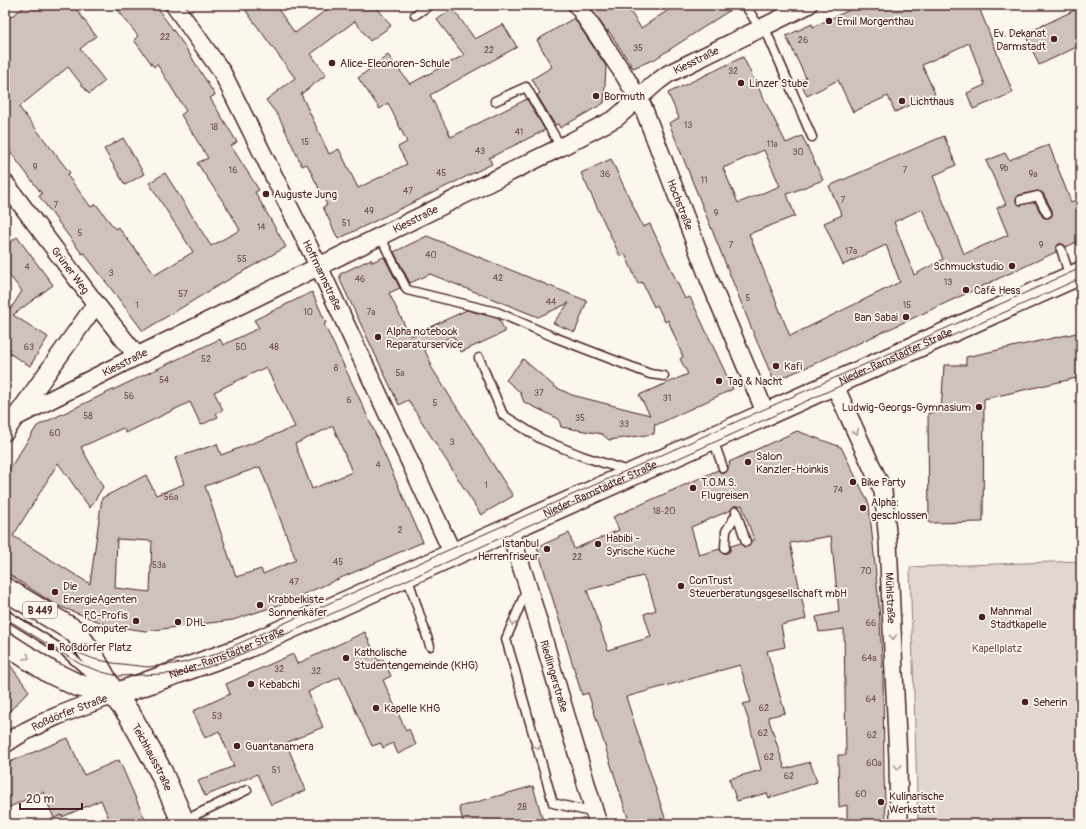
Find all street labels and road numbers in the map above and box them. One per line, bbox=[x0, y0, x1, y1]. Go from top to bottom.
street label: Kiesstraße bbox=[671, 44, 721, 77]
street label: Hochstraße bbox=[664, 177, 696, 233]
street label: Kiesstraße bbox=[391, 202, 441, 236]
street label: Hoffmannstraße bbox=[300, 238, 345, 313]
street label: Grüner Weg bbox=[48, 244, 92, 297]
street label: Nieder-Ramstädter Straße bbox=[837, 325, 955, 388]
street label: Kiesstraße bbox=[100, 346, 150, 379]
street label: Nieder-Ramstädter Straße bbox=[541, 458, 659, 520]
street label: Mühlstraße bbox=[882, 572, 898, 625]
road number: B 449 bbox=[23, 602, 57, 618]
street label: Nieder-Ramstädter Straße bbox=[167, 625, 287, 682]
street label: Riedlingerstraße bbox=[537, 639, 571, 714]
street label: Roßdörfer Straße bbox=[29, 692, 110, 734]
street label: Teichhausstraße bbox=[129, 722, 175, 794]

